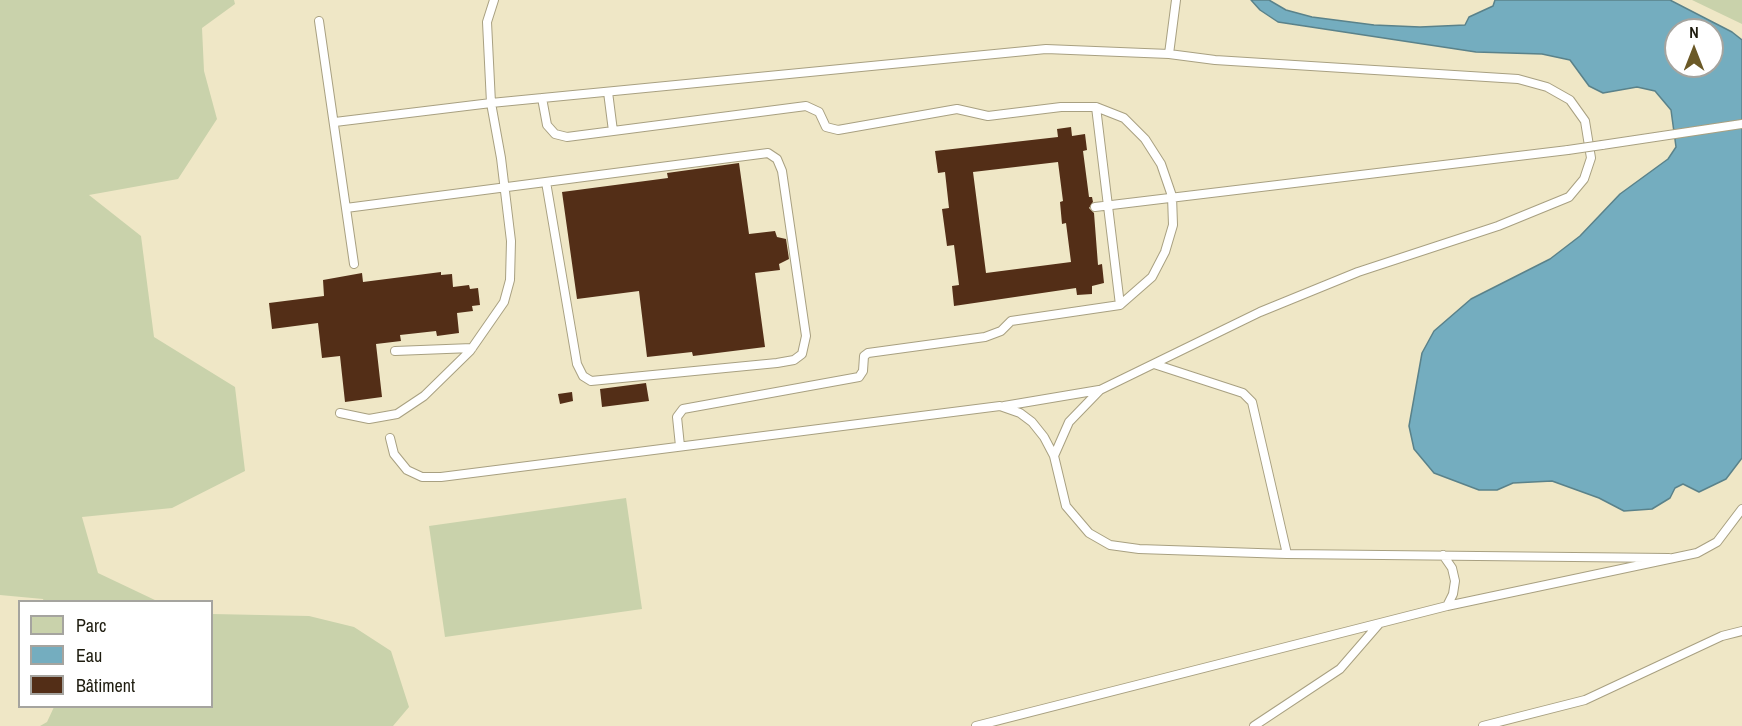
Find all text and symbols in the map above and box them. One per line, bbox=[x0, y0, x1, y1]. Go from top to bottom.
north arrow bbox=[1664, 18, 1724, 78]
text: N bbox=[1689, 21, 1699, 43]
legend bbox=[18, 600, 213, 708]
text: Parc bbox=[76, 613, 106, 638]
text: Eau bbox=[76, 643, 102, 668]
text: Bâtiment bbox=[76, 673, 135, 698]

